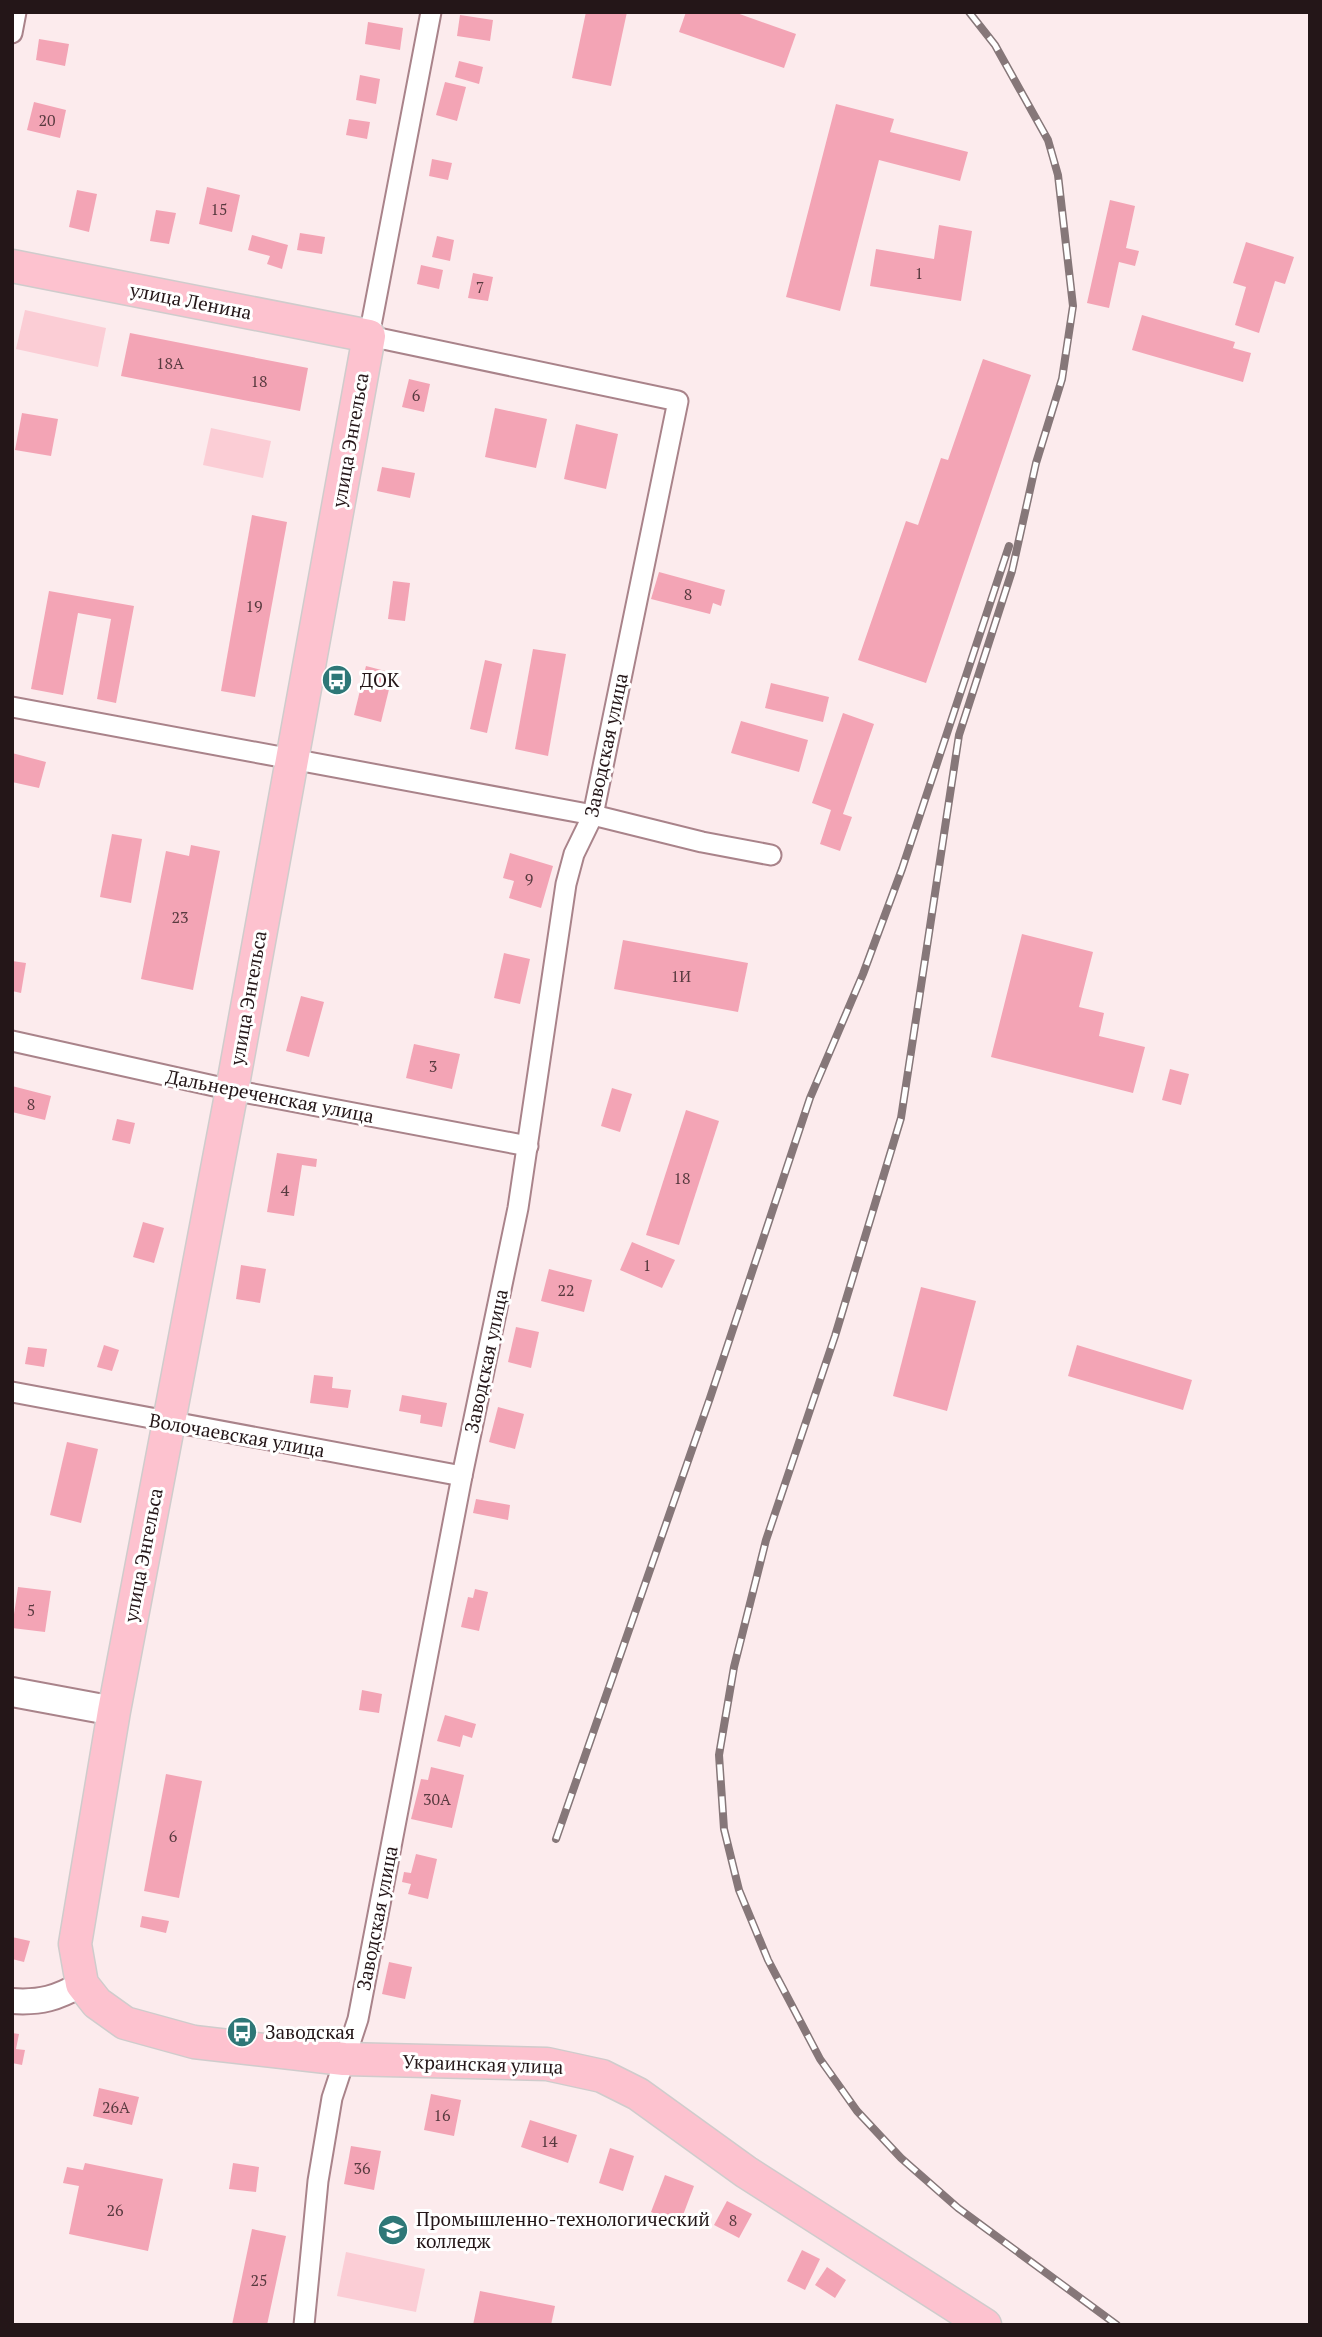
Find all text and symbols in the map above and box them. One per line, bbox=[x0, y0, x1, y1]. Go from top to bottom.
house number: 20 bbox=[38, 109, 56, 131]
house number: 15 bbox=[210, 198, 228, 220]
house number: 1 bbox=[915, 262, 923, 284]
street label: улица Ленина bbox=[127, 276, 254, 325]
house number: 7 bbox=[476, 276, 484, 298]
house number: 18А bbox=[156, 352, 184, 374]
house number: 18 bbox=[250, 370, 268, 392]
street label: улица Энгельса bbox=[325, 370, 374, 510]
house number: 6 bbox=[412, 384, 421, 406]
house number: 8 bbox=[684, 583, 692, 605]
house number: 19 bbox=[245, 595, 263, 617]
bus stop icon: ДОК bbox=[320, 663, 354, 697]
place label: ДОК bbox=[360, 667, 400, 692]
street label: Заводская улица bbox=[578, 670, 633, 819]
house number: 9 bbox=[525, 868, 533, 890]
house number: 23 bbox=[171, 906, 189, 928]
street label: улица Энгельса bbox=[223, 928, 272, 1068]
house number: 1И bbox=[671, 965, 691, 987]
house number: 3 bbox=[429, 1055, 437, 1077]
street label: Дальнереченская улица bbox=[164, 1063, 377, 1128]
house number: 8 bbox=[27, 1093, 35, 1115]
house number: 18 bbox=[673, 1167, 691, 1189]
house number: 4 bbox=[281, 1179, 290, 1201]
house number: 1 bbox=[643, 1254, 651, 1276]
house number: 22 bbox=[557, 1279, 575, 1301]
street label: Заводская улица bbox=[458, 1286, 513, 1435]
street label: Волочаевская улица bbox=[147, 1407, 327, 1462]
street label: улица Энгельса bbox=[117, 1485, 168, 1625]
house number: 5 bbox=[27, 1599, 35, 1621]
house number: 30А bbox=[423, 1788, 451, 1810]
house number: 6 bbox=[169, 1825, 178, 1847]
street label: Заводская улица bbox=[350, 1843, 403, 1992]
bus stop icon: Заводская bbox=[225, 2015, 259, 2049]
place label: Заводская bbox=[265, 2019, 355, 2044]
street label: Украинская улица bbox=[402, 2048, 564, 2079]
house number: 26А bbox=[102, 2096, 130, 2118]
house number: 16 bbox=[433, 2104, 451, 2126]
house number: 14 bbox=[540, 2130, 558, 2152]
house number: 36 bbox=[353, 2157, 371, 2179]
house number: 26 bbox=[106, 2199, 124, 2221]
place label: Промышленно-технологический колледж bbox=[416, 2206, 710, 2253]
house number: 8 bbox=[729, 2209, 737, 2231]
school or university icon: Промышленно-технологический колледж bbox=[376, 2213, 410, 2247]
house number: 25 bbox=[250, 2269, 268, 2291]

